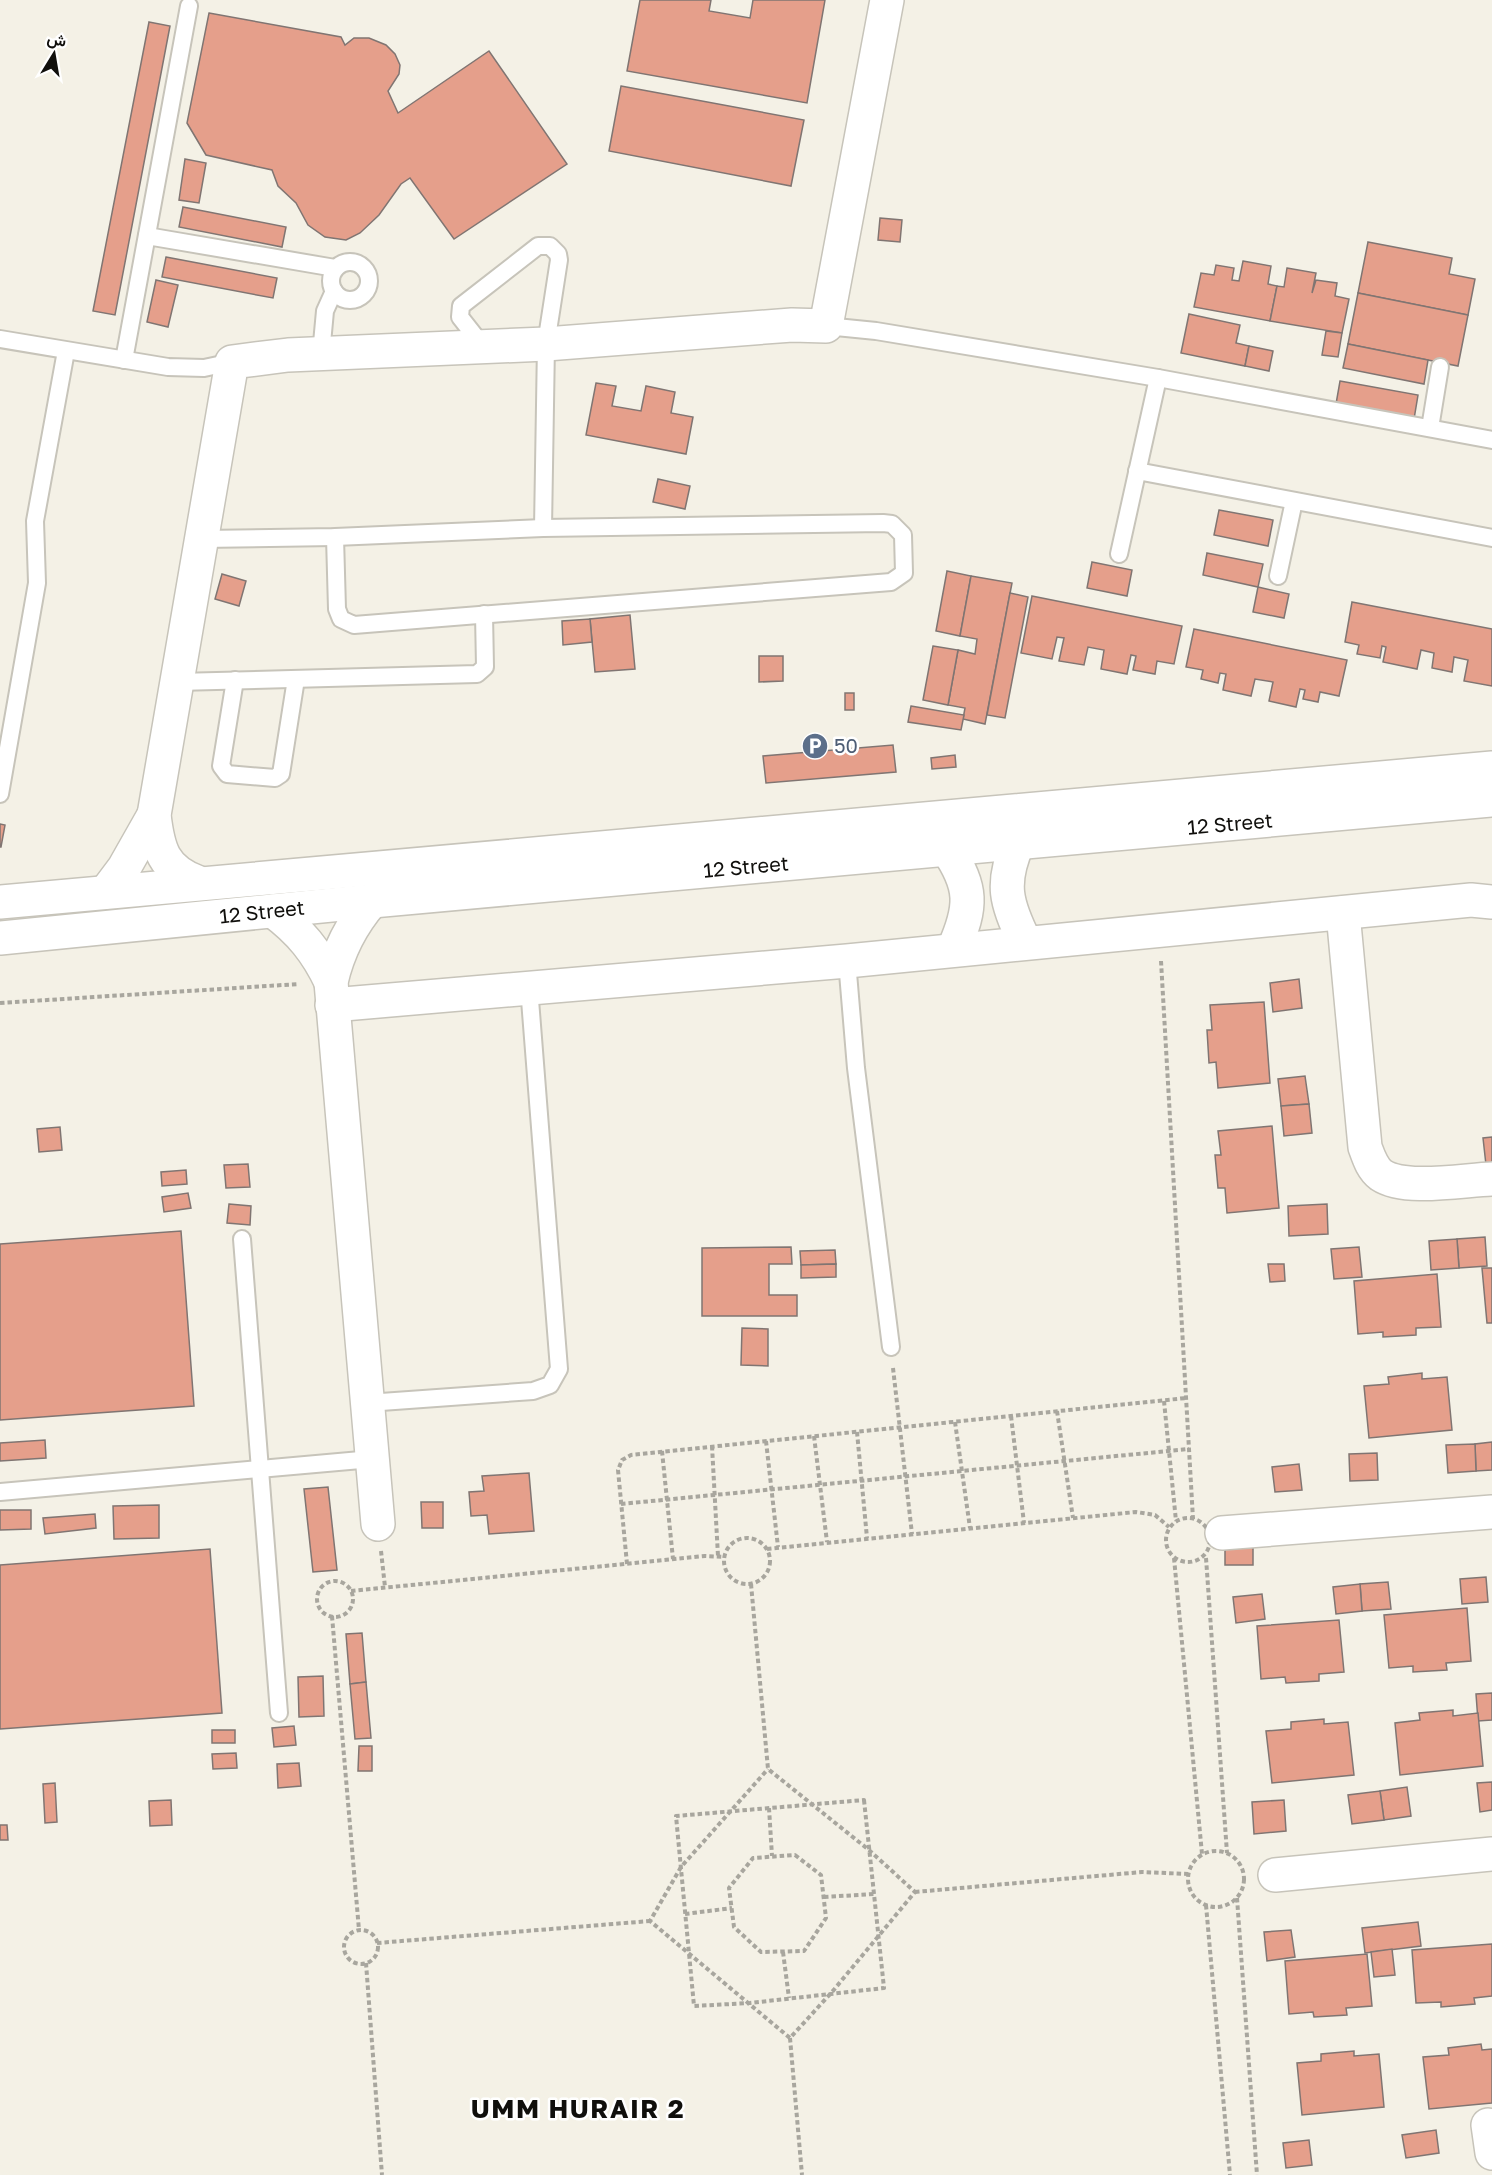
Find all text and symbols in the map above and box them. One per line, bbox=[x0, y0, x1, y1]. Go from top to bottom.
north arrow bbox=[24, 24, 84, 84]
text: ش bbox=[46, 28, 68, 51]
parking icon: 50 bbox=[800, 731, 830, 761]
place label: 50 bbox=[834, 733, 858, 757]
street label: 12 Street bbox=[1186, 807, 1274, 839]
street label: 12 Street bbox=[702, 850, 790, 882]
street label: 12 Street bbox=[218, 895, 306, 927]
district label: UMM HURAIR 2 bbox=[471, 2093, 685, 2124]

